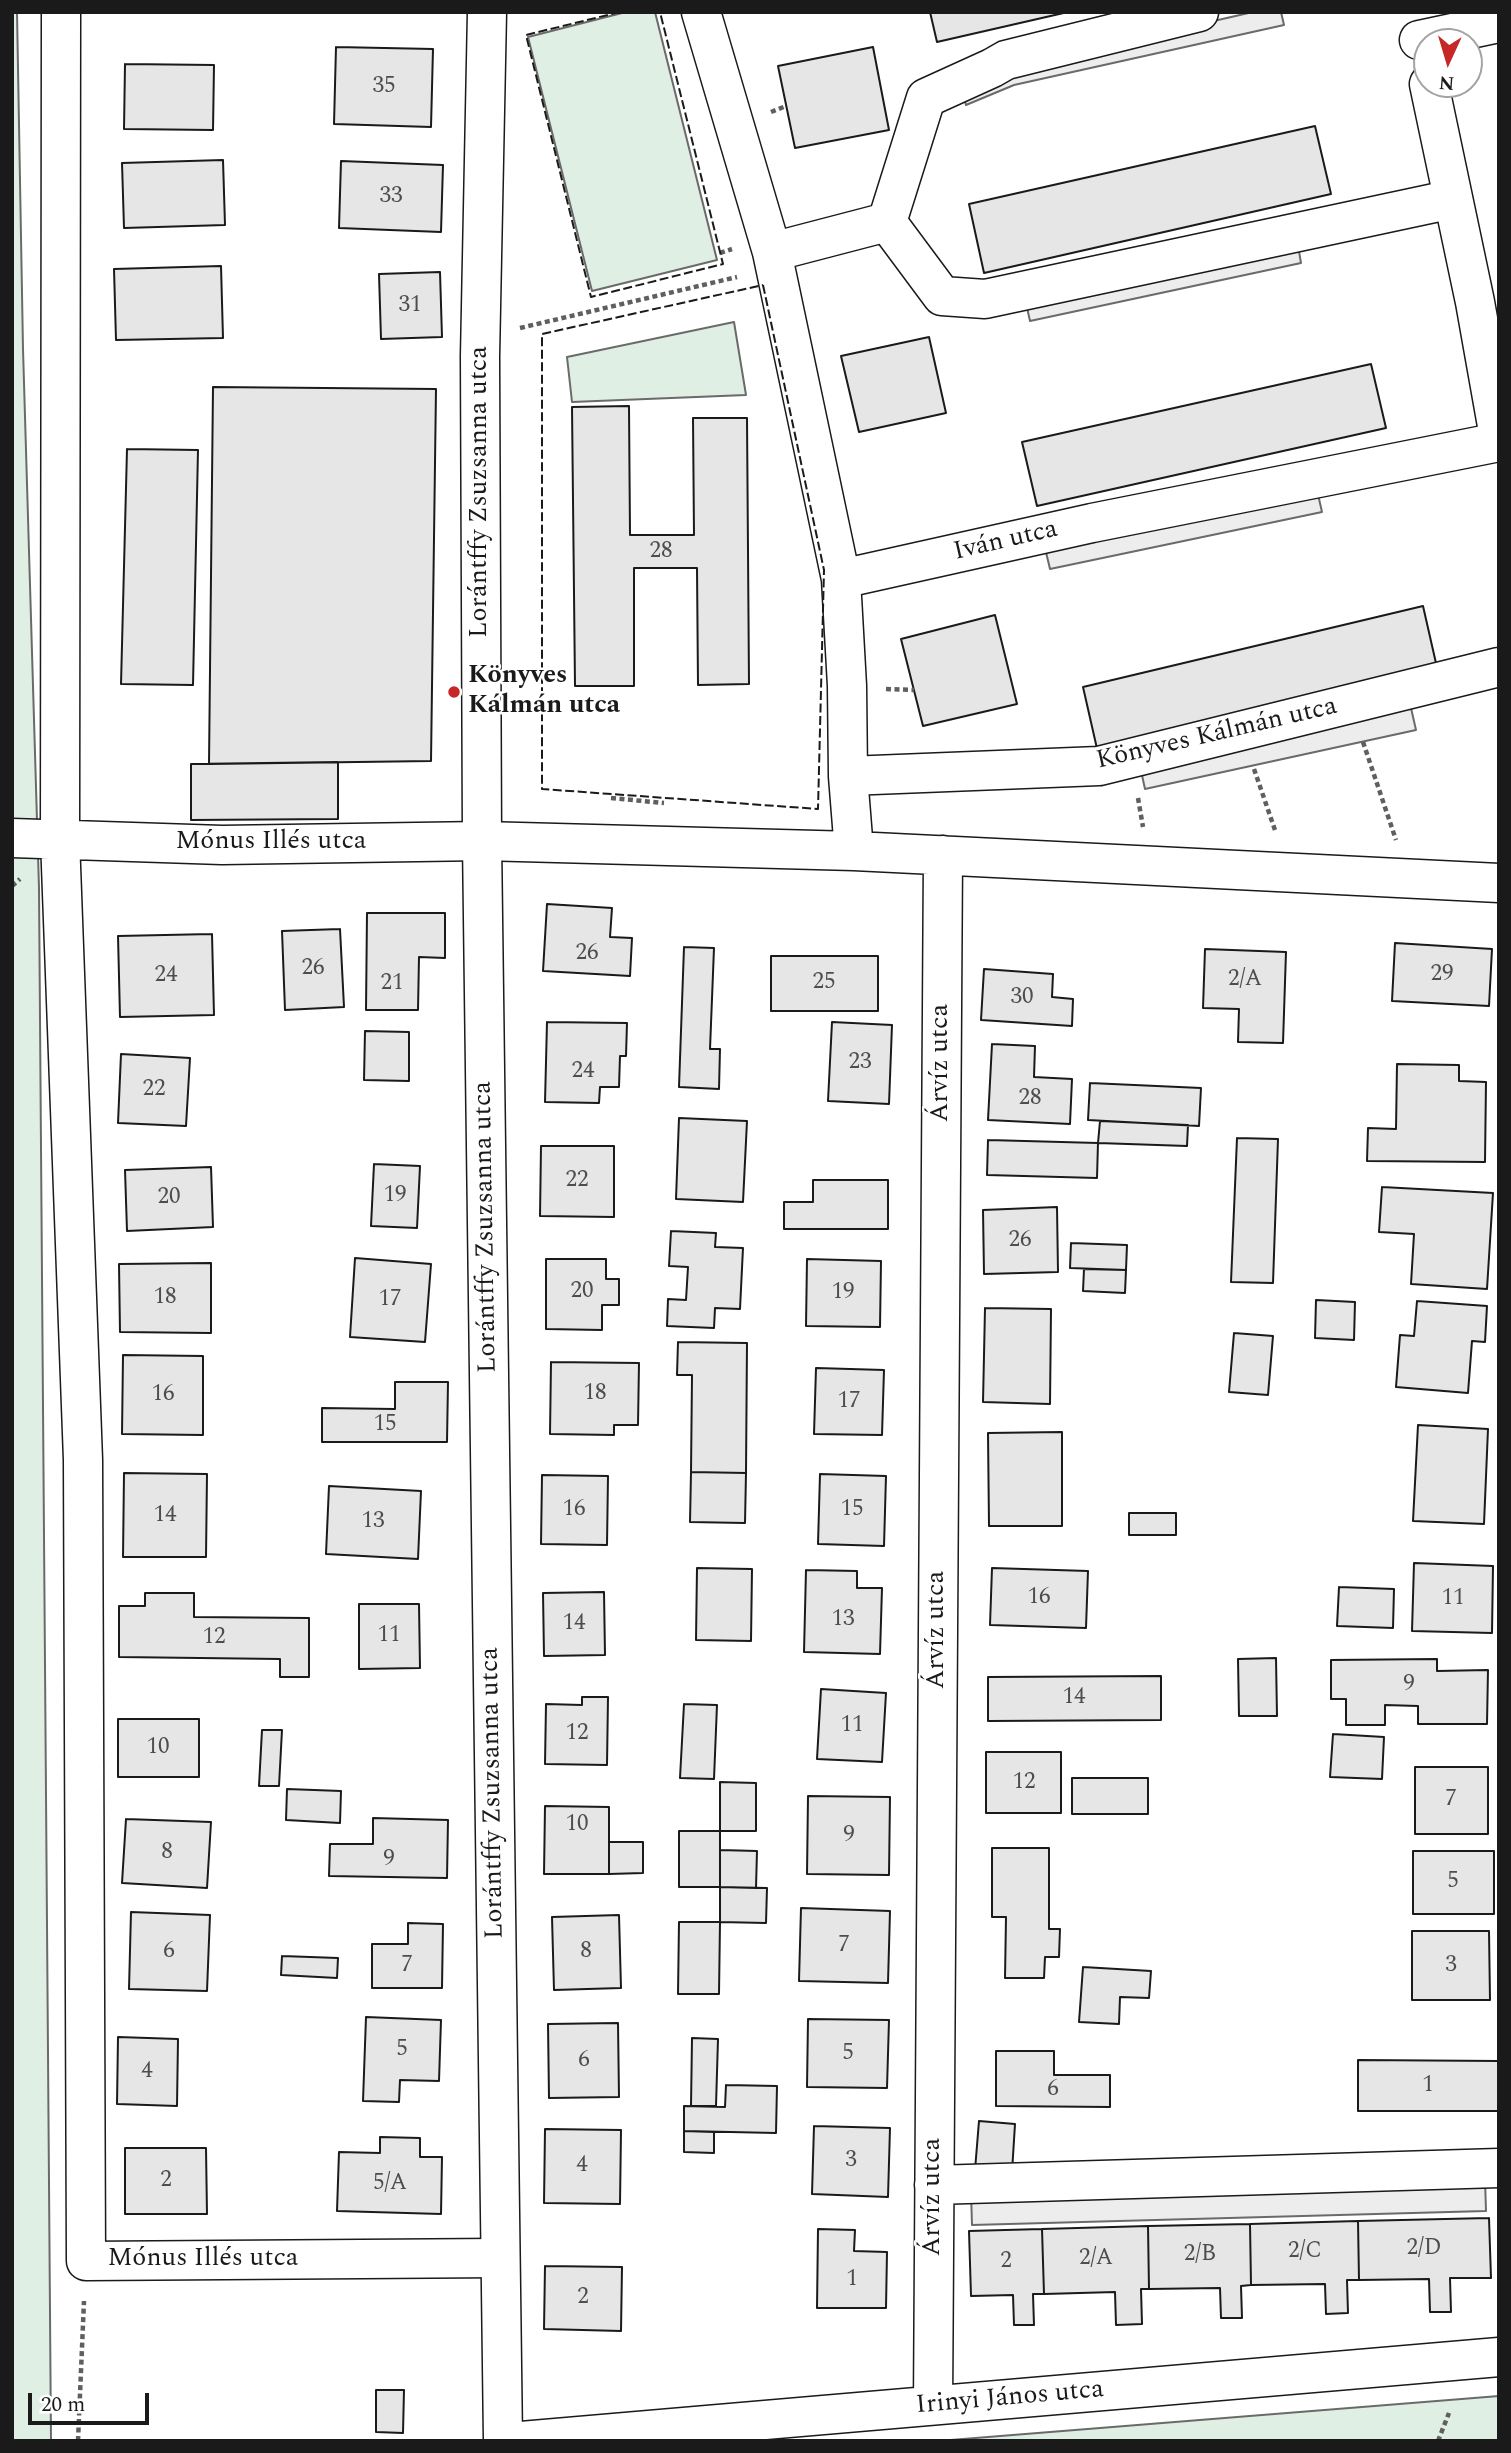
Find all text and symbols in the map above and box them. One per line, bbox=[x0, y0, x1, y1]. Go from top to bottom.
north arrow bbox=[1413, 28, 1483, 98]
text: N bbox=[1438, 67, 1455, 97]
house number: 35 bbox=[373, 73, 395, 101]
house number: 33 bbox=[380, 183, 402, 211]
house number: 31 bbox=[399, 292, 421, 320]
street label: Lorántffy Zsuzsanna utca bbox=[465, 346, 497, 638]
street label: Iván utca bbox=[951, 515, 1061, 569]
house number: 28 bbox=[650, 538, 672, 566]
place label: Könyves Kálmán utca bbox=[468, 661, 620, 722]
marker: Könyves Kálmán utca bbox=[446, 684, 462, 700]
street label: Könyves Kálmán utca bbox=[1093, 692, 1341, 778]
street label: Mónus Illés utca bbox=[175, 827, 367, 859]
house number: 26 bbox=[576, 940, 598, 968]
house number: 26 bbox=[302, 955, 324, 983]
house number: 29 bbox=[1431, 961, 1453, 989]
house number: 24 bbox=[155, 962, 177, 990]
house number: 2/A bbox=[1228, 966, 1262, 994]
house number: 25 bbox=[813, 969, 835, 997]
house number: 21 bbox=[381, 970, 403, 998]
house number: 30 bbox=[1011, 984, 1033, 1012]
street label: Árvíz utca bbox=[926, 1004, 958, 1122]
house number: 23 bbox=[849, 1049, 871, 1077]
house number: 24 bbox=[572, 1058, 594, 1086]
house number: 22 bbox=[143, 1076, 165, 1104]
street label: Lorántffy Zsuzsanna utca bbox=[469, 1081, 505, 1373]
house number: 28 bbox=[1019, 1085, 1041, 1113]
house number: 22 bbox=[566, 1167, 588, 1195]
house number: 19 bbox=[384, 1182, 406, 1210]
house number: 20 bbox=[158, 1184, 180, 1212]
house number: 26 bbox=[1009, 1227, 1031, 1255]
house number: 20 bbox=[571, 1278, 593, 1306]
house number: 19 bbox=[832, 1279, 854, 1307]
house number: 18 bbox=[154, 1284, 176, 1312]
house number: 17 bbox=[379, 1286, 401, 1314]
house number: 18 bbox=[584, 1380, 606, 1408]
house number: 16 bbox=[152, 1381, 174, 1409]
house number: 17 bbox=[838, 1388, 860, 1416]
house number: 15 bbox=[374, 1411, 396, 1439]
house number: 16 bbox=[563, 1496, 585, 1524]
house number: 15 bbox=[841, 1496, 863, 1524]
house number: 14 bbox=[154, 1502, 176, 1530]
house number: 13 bbox=[362, 1508, 384, 1536]
street label: Árvíz utca bbox=[922, 1571, 954, 1689]
house number: 16 bbox=[1028, 1584, 1050, 1612]
house number: 11 bbox=[1442, 1585, 1464, 1613]
house number: 13 bbox=[832, 1606, 854, 1634]
house number: 14 bbox=[563, 1610, 585, 1638]
house number: 11 bbox=[378, 1622, 400, 1650]
house number: 12 bbox=[203, 1624, 225, 1652]
street label: Lorántffy Zsuzsanna utca bbox=[476, 1647, 512, 1939]
house number: 9 bbox=[1403, 1671, 1415, 1699]
house number: 14 bbox=[1063, 1684, 1085, 1712]
house number: 11 bbox=[841, 1712, 863, 1740]
house number: 12 bbox=[566, 1720, 588, 1748]
house number: 10 bbox=[147, 1734, 169, 1762]
house number: 12 bbox=[1013, 1769, 1035, 1797]
house number: 7 bbox=[1445, 1786, 1457, 1814]
house number: 10 bbox=[566, 1811, 588, 1839]
house number: 9 bbox=[843, 1822, 855, 1850]
house number: 8 bbox=[161, 1839, 173, 1867]
house number: 9 bbox=[383, 1846, 395, 1874]
house number: 5 bbox=[1447, 1868, 1459, 1896]
house number: 7 bbox=[838, 1932, 850, 1960]
house number: 6 bbox=[163, 1938, 175, 1966]
house number: 8 bbox=[580, 1938, 592, 1966]
house number: 7 bbox=[401, 1952, 413, 1980]
house number: 3 bbox=[1445, 1952, 1457, 1980]
house number: 5 bbox=[396, 2036, 408, 2064]
house number: 5 bbox=[842, 2040, 854, 2068]
house number: 6 bbox=[578, 2047, 590, 2075]
house number: 4 bbox=[141, 2058, 153, 2086]
house number: 1 bbox=[1422, 2072, 1434, 2100]
house number: 6 bbox=[1047, 2076, 1059, 2104]
street label: Árvíz utca bbox=[918, 2138, 950, 2256]
house number: 3 bbox=[845, 2147, 857, 2175]
house number: 4 bbox=[576, 2152, 588, 2180]
house number: 2 bbox=[160, 2167, 172, 2195]
house number: 5/A bbox=[373, 2170, 407, 2198]
house number: 2/D bbox=[1406, 2235, 1442, 2263]
house number: 2/C bbox=[1288, 2238, 1322, 2266]
house number: 2/B bbox=[1184, 2241, 1216, 2269]
street label: Mónus Illés utca bbox=[107, 2244, 299, 2276]
house number: 2/A bbox=[1079, 2245, 1113, 2273]
house number: 2 bbox=[1000, 2248, 1012, 2276]
house number: 1 bbox=[846, 2266, 858, 2294]
house number: 2 bbox=[577, 2284, 589, 2312]
street label: Irinyi János utca bbox=[915, 2375, 1105, 2423]
scale bar bbox=[32, 2380, 152, 2424]
text: 20 m bbox=[41, 2389, 85, 2421]

